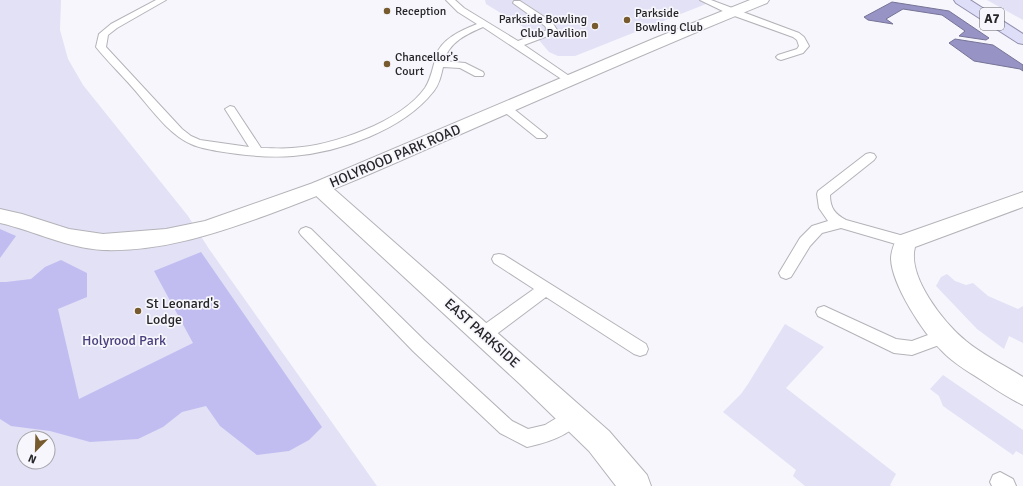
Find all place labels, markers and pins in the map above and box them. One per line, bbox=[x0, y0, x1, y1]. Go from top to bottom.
place label: Reception bbox=[395, 4, 446, 19]
marker: Reception bbox=[382, 6, 392, 16]
place label: Parkside Bowling Club bbox=[635, 6, 703, 35]
place label: Parkside Bowling Club Pavilion bbox=[499, 12, 587, 41]
marker: Parkside Bowling Club bbox=[622, 15, 632, 25]
marker: Parkside Bowling Club Pavilion bbox=[590, 21, 600, 31]
place label: Chancellor's Court bbox=[395, 50, 458, 79]
marker: Chancellor's Court bbox=[382, 59, 392, 69]
place label: St Leonard's Lodge bbox=[146, 295, 219, 328]
marker: St Leonard's Lodge bbox=[133, 306, 143, 316]

